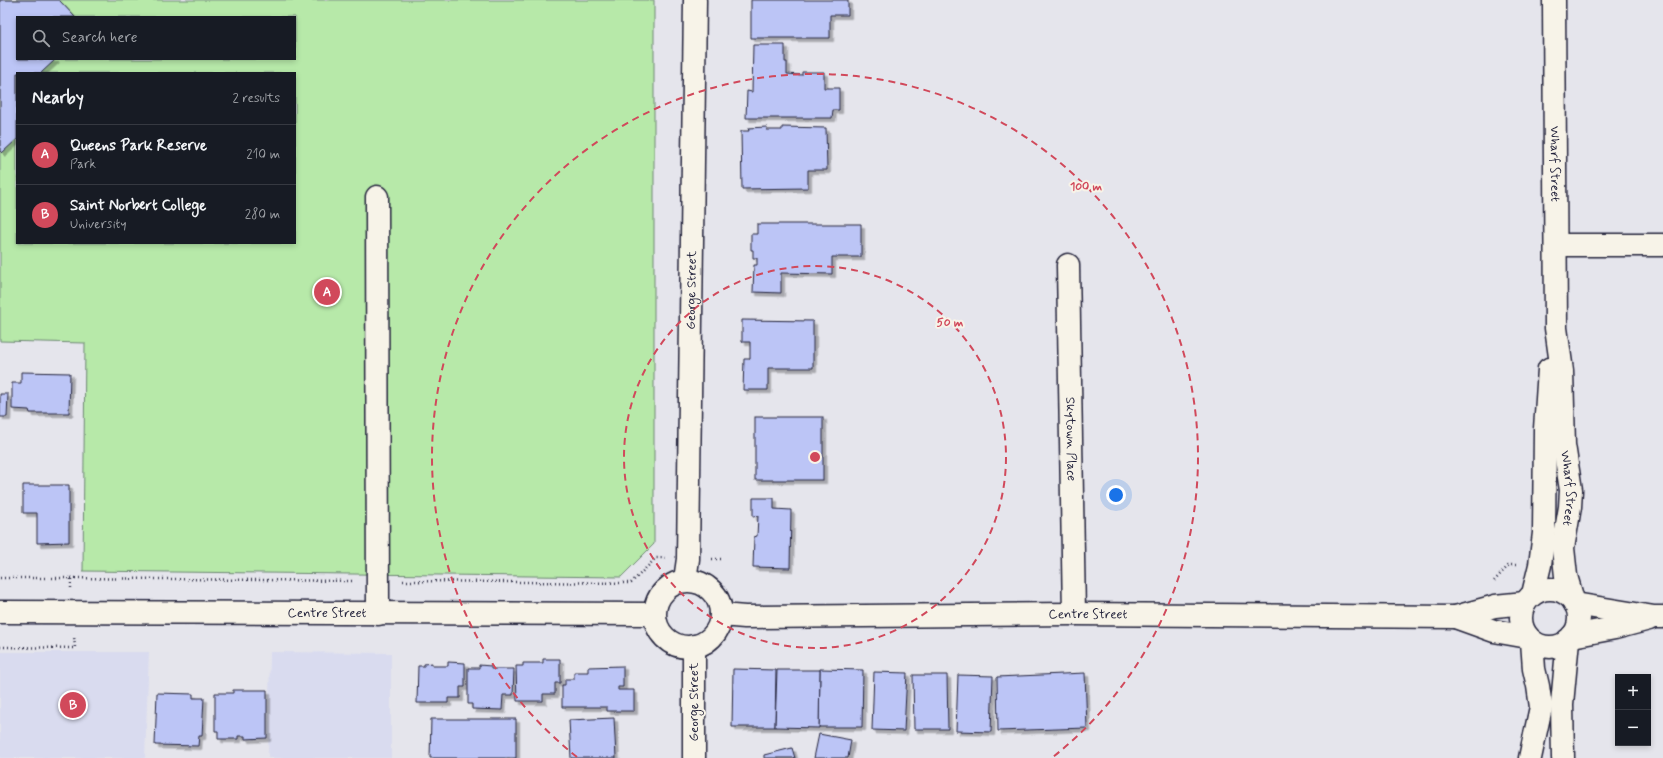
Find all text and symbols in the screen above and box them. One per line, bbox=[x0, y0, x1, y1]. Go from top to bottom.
search box bbox=[16, 16, 296, 60]
icon: search bbox=[30, 27, 52, 49]
text: Search here bbox=[62, 28, 138, 48]
text: Nearby bbox=[32, 87, 84, 109]
text: 2 results bbox=[233, 90, 280, 107]
street label: Wharf Street bbox=[1546, 126, 1564, 202]
text: Queens Park Reserve bbox=[70, 136, 207, 156]
text: A bbox=[41, 146, 49, 163]
text: 210 m bbox=[246, 146, 280, 163]
text: Park bbox=[70, 156, 96, 173]
text: 100 m bbox=[1070, 179, 1103, 195]
text: Saint Norbert College bbox=[70, 196, 206, 216]
text: B bbox=[41, 206, 49, 223]
text: 280 m bbox=[245, 206, 280, 223]
text: University bbox=[70, 216, 126, 233]
street label: George Street bbox=[682, 250, 701, 330]
pin: A bbox=[314, 277, 340, 307]
text: 50 m bbox=[937, 315, 964, 331]
street label: Skytown Place bbox=[1062, 397, 1080, 481]
street label: Wharf Street bbox=[1556, 449, 1580, 527]
centre of rings bbox=[808, 450, 822, 464]
your location bbox=[1106, 485, 1126, 505]
street label: Centre Street bbox=[288, 604, 367, 622]
street label: Centre Street bbox=[1048, 605, 1128, 623]
street label: George Street bbox=[686, 662, 704, 741]
map controls bbox=[1615, 674, 1651, 746]
button: + bbox=[1615, 674, 1651, 710]
pin: B bbox=[60, 690, 86, 720]
button: − bbox=[1615, 710, 1651, 746]

